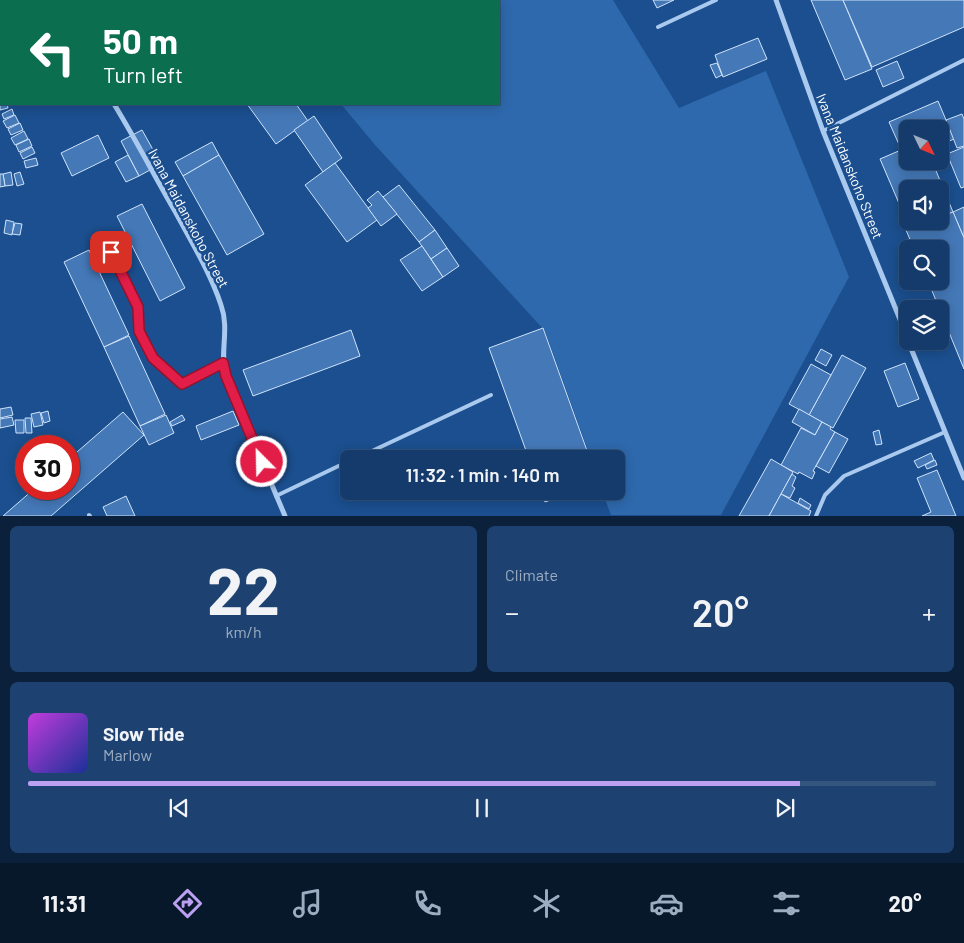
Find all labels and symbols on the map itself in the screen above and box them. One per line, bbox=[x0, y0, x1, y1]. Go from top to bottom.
street label: Ivana Maidanskoho Street bbox=[813, 91, 887, 241]
north arrow bbox=[899, 120, 949, 170]
street label: Ivana Maidanskoho Street bbox=[145, 146, 233, 290]
pin bbox=[90, 231, 132, 273]
speed limit sign: 30 bbox=[15, 435, 80, 500]
position arrow bbox=[235, 435, 287, 487]

